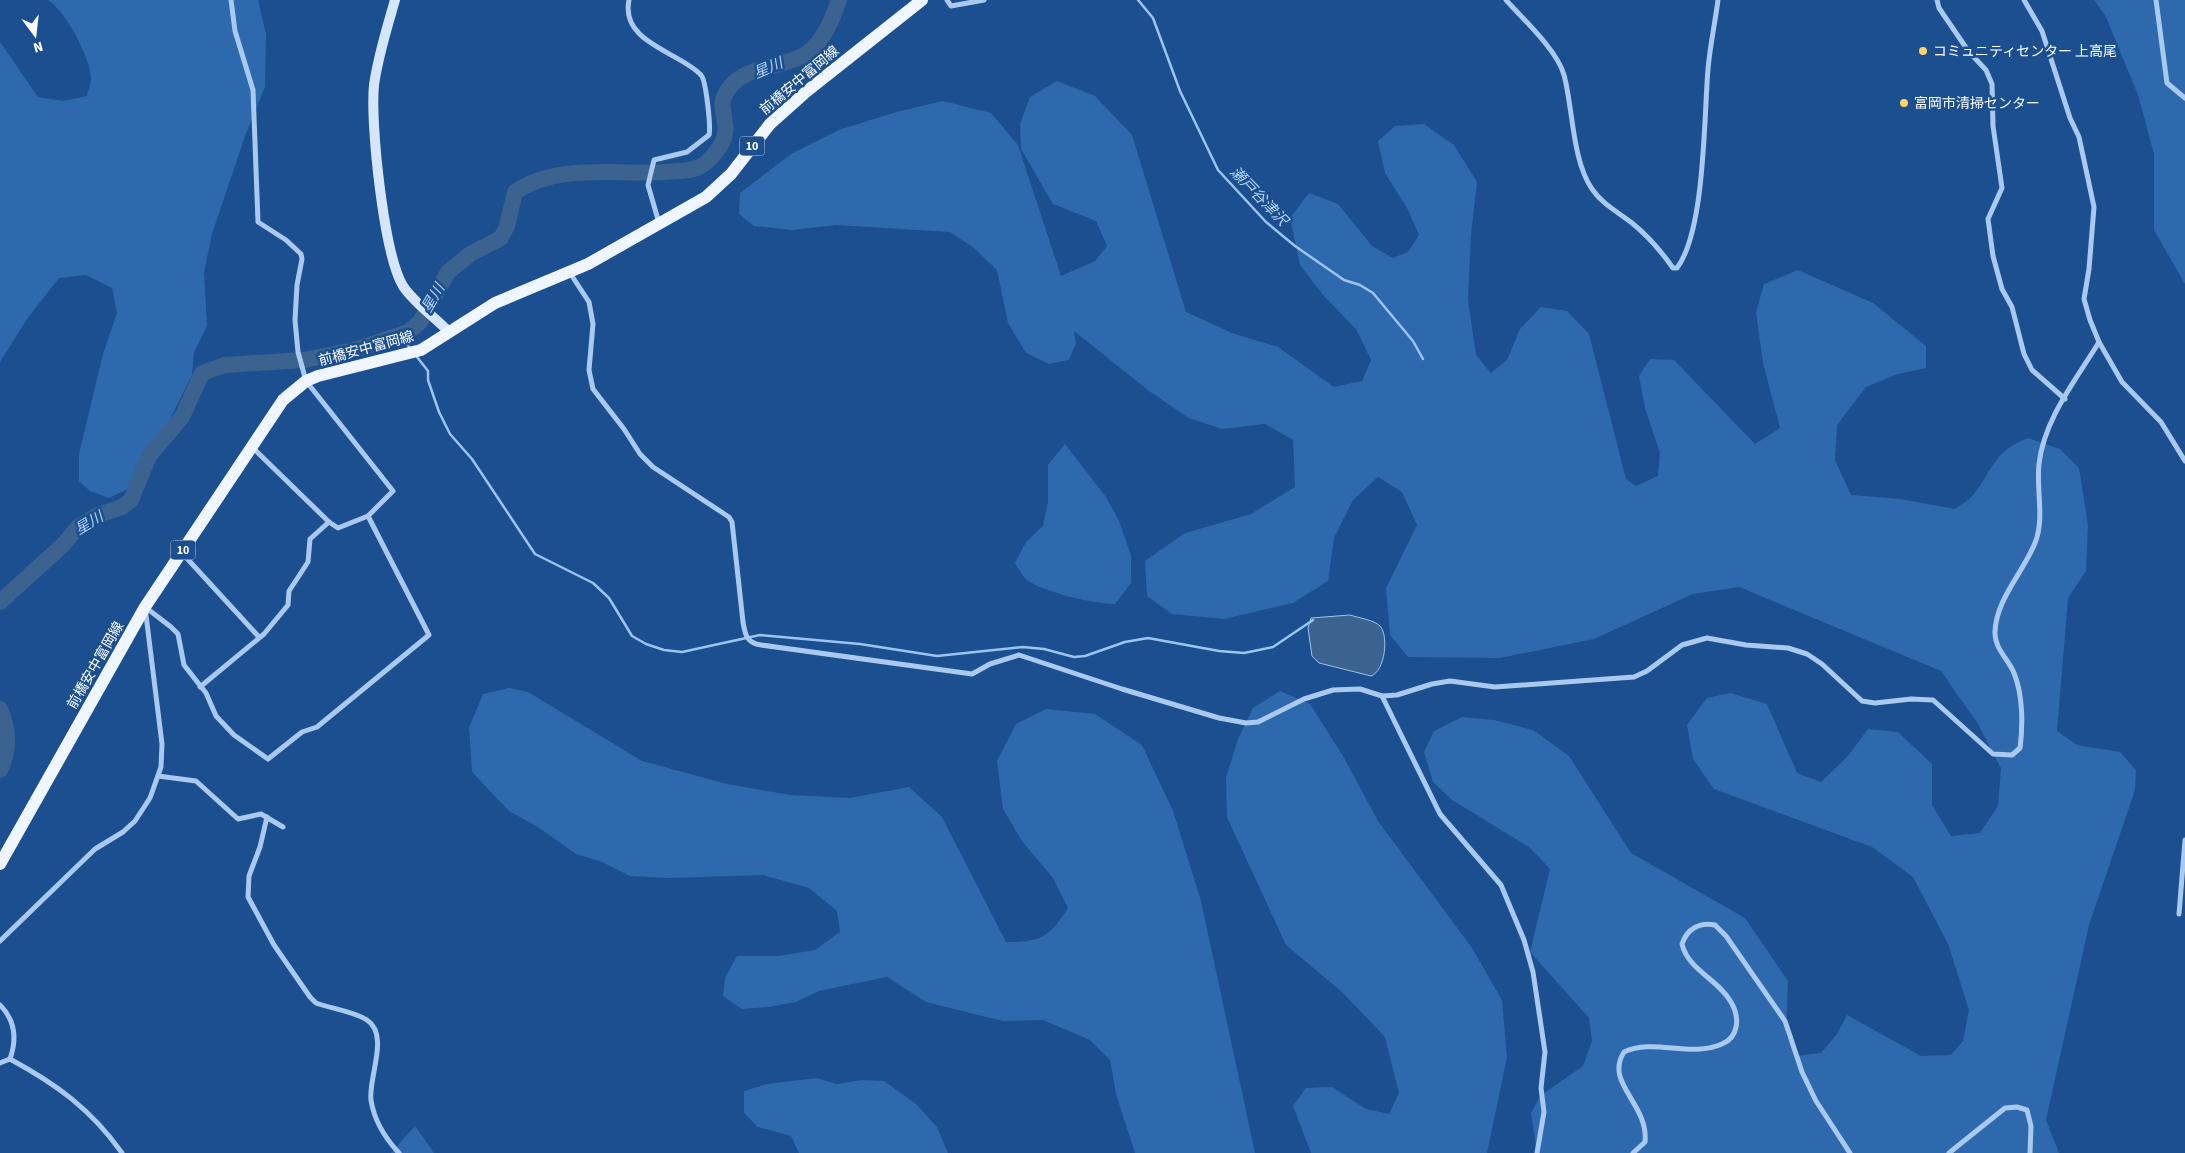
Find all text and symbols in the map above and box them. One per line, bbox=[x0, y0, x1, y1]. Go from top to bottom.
north arrow bbox=[10, 10, 60, 60]
text: N bbox=[31, 36, 45, 57]
street label: 前橋安中富岡線 bbox=[756, 42, 844, 120]
place label: コミュニティセンター 上高尾 bbox=[1933, 42, 2117, 62]
marker: コミュニティセンター 上高尾 bbox=[1917, 45, 1929, 57]
water label: 星川 bbox=[750, 52, 788, 84]
place label: 富岡市清掃センター bbox=[1914, 94, 2040, 114]
marker: 富岡市清掃センター bbox=[1898, 97, 1910, 109]
road number: 10 bbox=[740, 136, 764, 156]
water label: 瀬戸谷津沢 bbox=[1225, 162, 1294, 232]
water label: 星川 bbox=[417, 278, 451, 316]
street label: 前橋安中富岡線 bbox=[316, 327, 416, 371]
water label: 星川 bbox=[71, 506, 109, 540]
road number: 10 bbox=[170, 540, 196, 560]
street label: 前橋安中富岡線 bbox=[63, 618, 129, 713]

